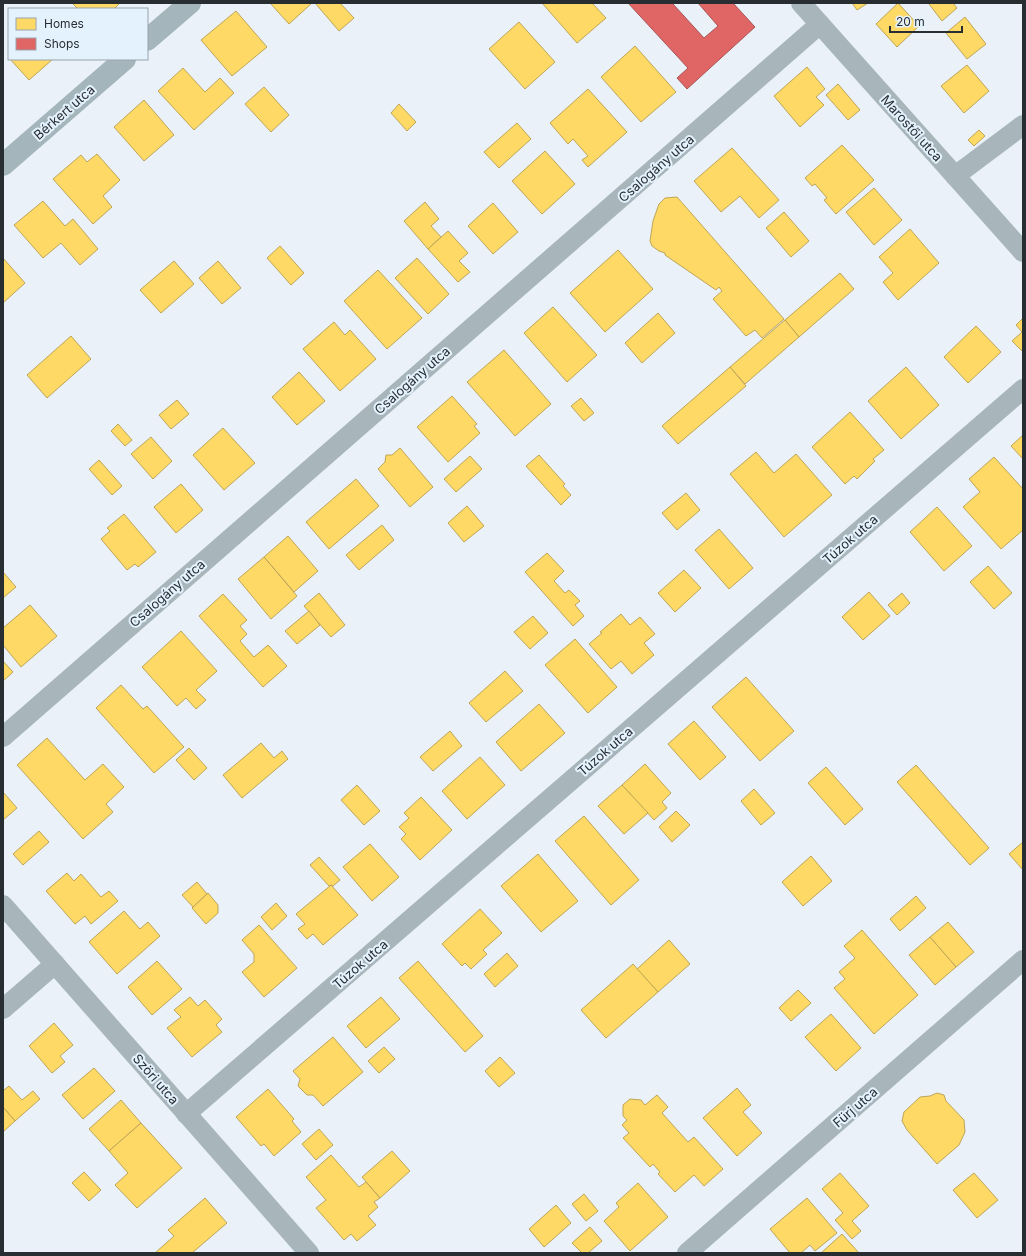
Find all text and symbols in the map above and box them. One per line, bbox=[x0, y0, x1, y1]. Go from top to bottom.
legend bbox=[8, 8, 148, 60]
scale bar bbox=[890, 8, 962, 34]
text: 20 m bbox=[896, 14, 925, 29]
text: Homes bbox=[44, 16, 84, 31]
text: Shops bbox=[44, 36, 80, 51]
street label: Bérkert utca bbox=[30, 81, 98, 143]
street label: Marostői utca bbox=[878, 92, 946, 164]
street label: Csalogány utca bbox=[615, 131, 697, 205]
street label: Csalogány utca bbox=[371, 343, 453, 417]
street label: Túzok utca bbox=[819, 511, 881, 567]
street label: Csalogány utca bbox=[126, 556, 208, 630]
street label: Túzok utca bbox=[574, 723, 636, 779]
street label: Túzok utca bbox=[329, 936, 391, 992]
street label: Szöri utca bbox=[130, 1050, 182, 1108]
street label: Fürj utca bbox=[830, 1083, 880, 1131]

